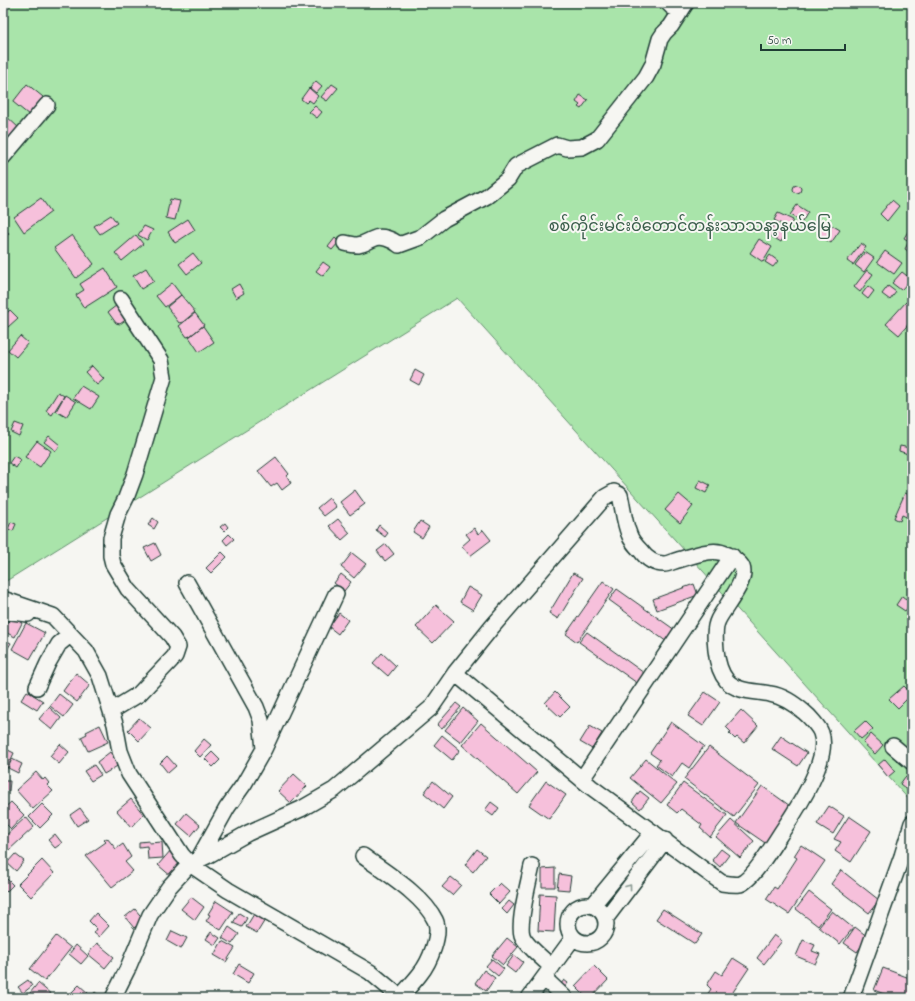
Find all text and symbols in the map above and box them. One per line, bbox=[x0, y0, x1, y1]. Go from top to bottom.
scale bar bbox=[761, 26, 845, 52]
text: 50 m bbox=[767, 32, 791, 50]
park label: စစ်ကိုင်းမင်းဝံတောင်တန်းသာသနာ့နယ်မြေ bbox=[549, 214, 831, 240]
one-way arrow bbox=[625, 884, 632, 891]

